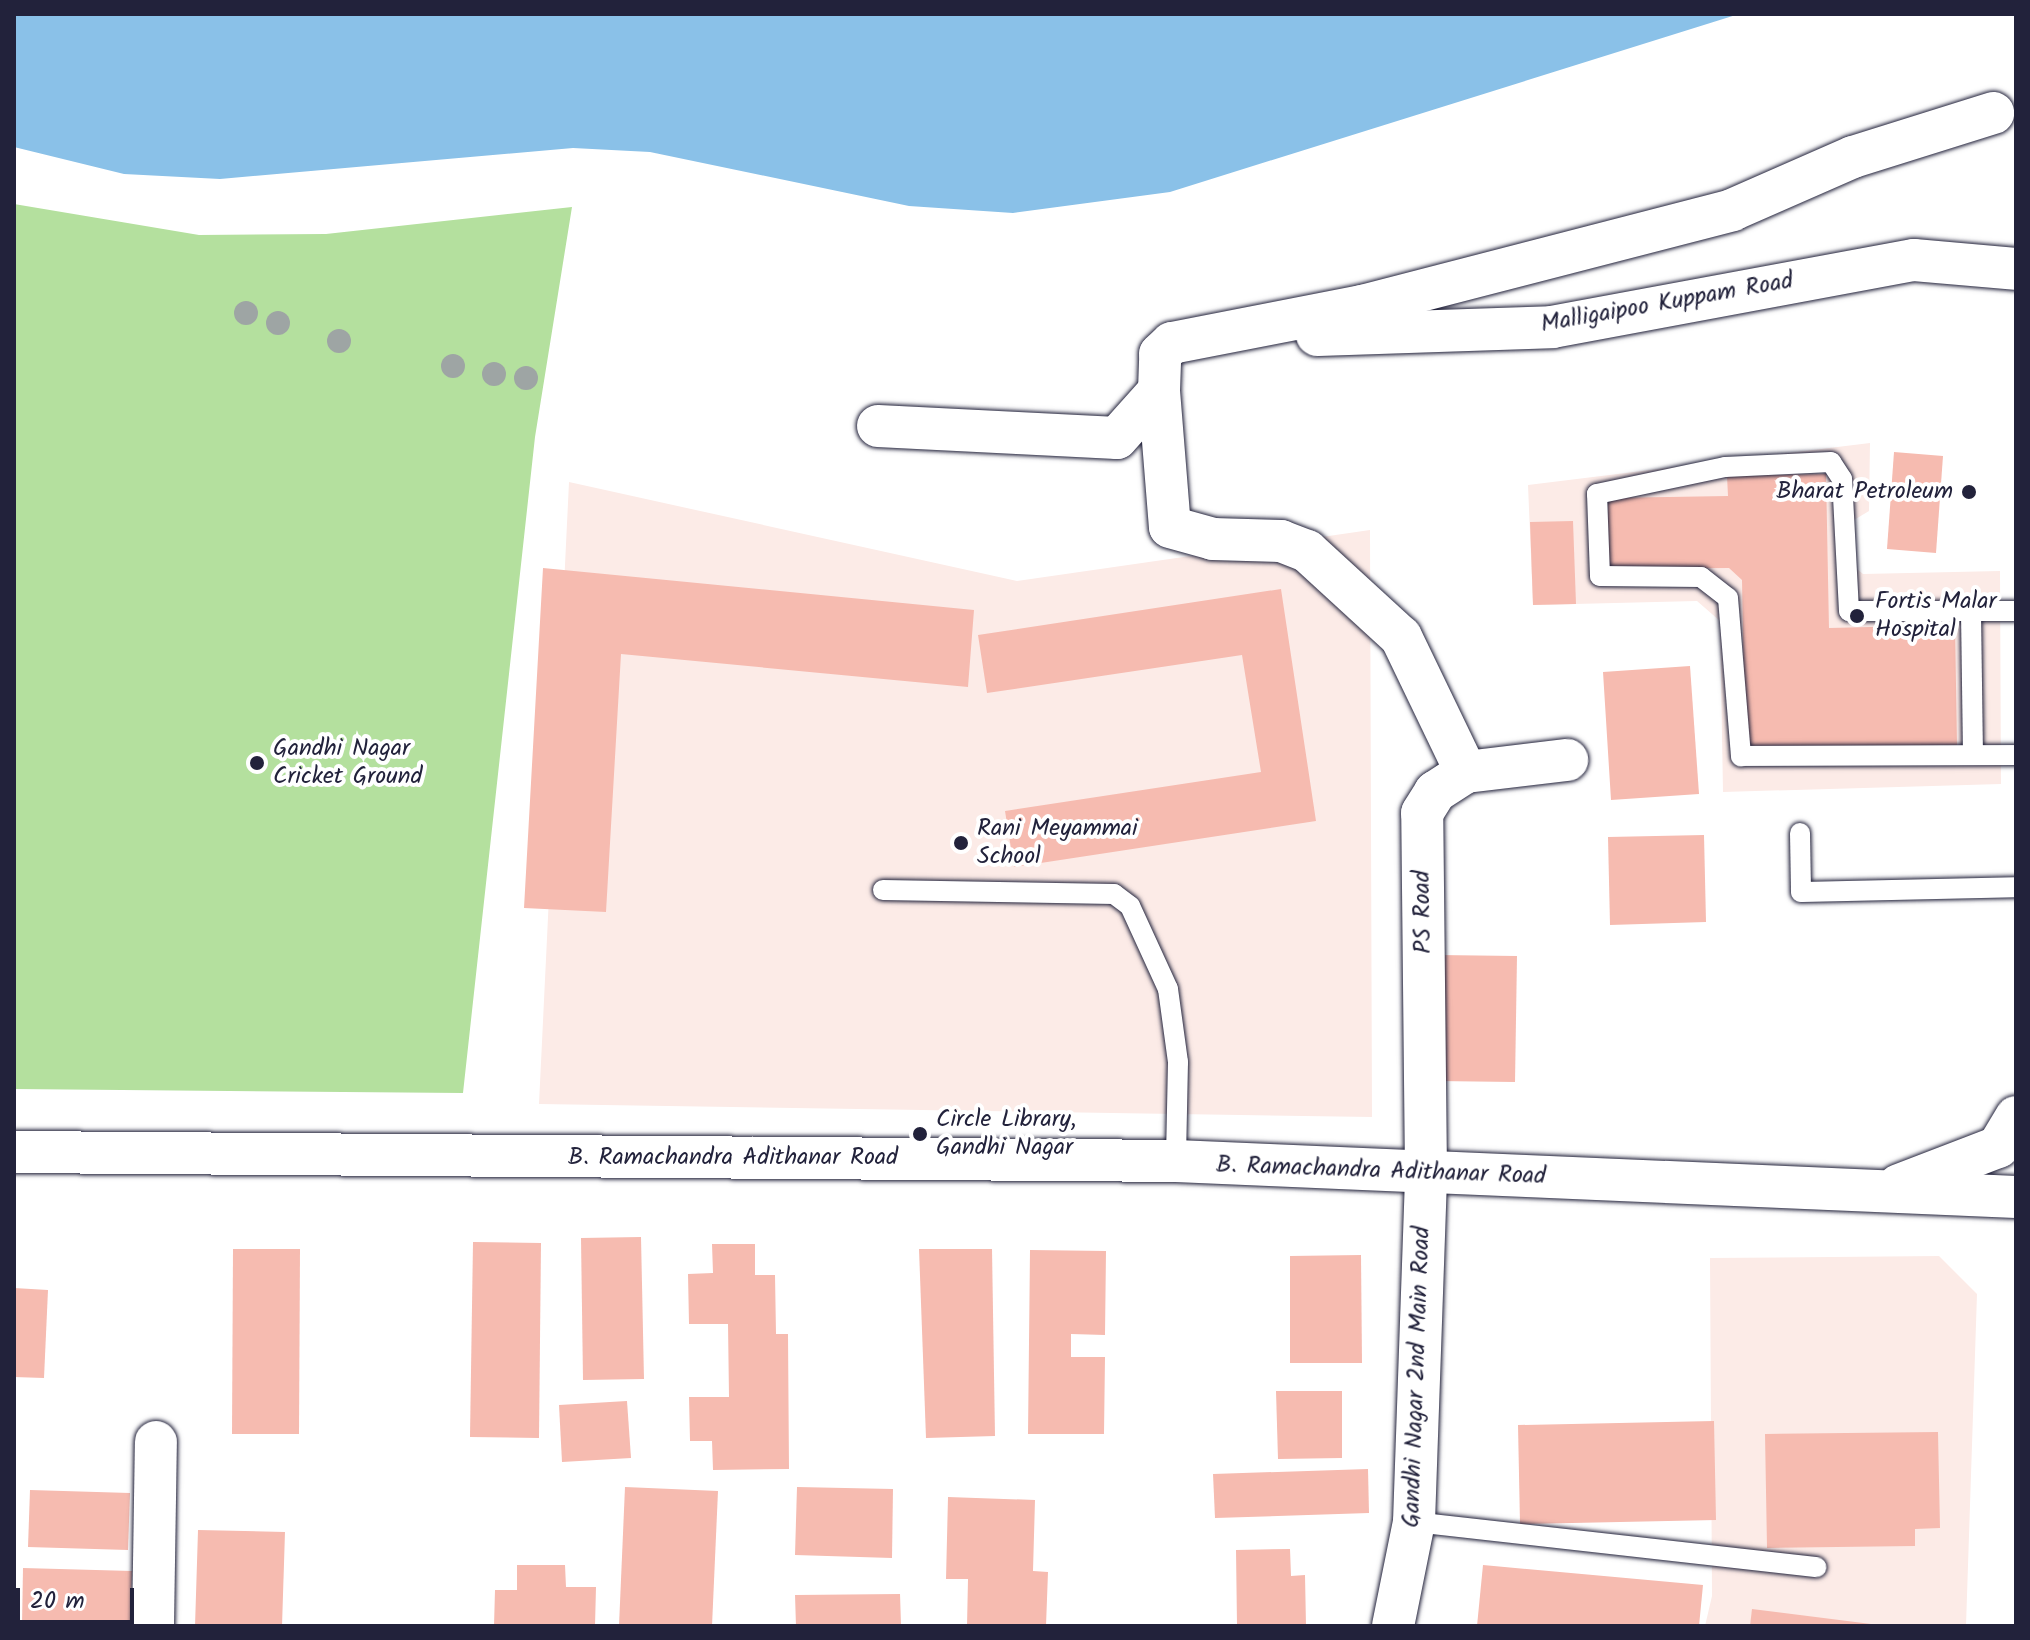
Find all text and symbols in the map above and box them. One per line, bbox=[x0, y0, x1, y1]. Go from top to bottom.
street label: Malligaipoo Kuppam Road bbox=[1539, 267, 1795, 339]
place label: Bharat Petroleum bbox=[1776, 478, 1953, 506]
marker: Bharat Petroleum bbox=[1960, 483, 1978, 501]
place label: Fortis Malar Hospital bbox=[1875, 588, 1996, 644]
marker: Fortis Malar Hospital bbox=[1846, 605, 1868, 627]
place label: Gandhi Nagar Cricket Ground bbox=[273, 735, 422, 791]
marker: Gandhi Nagar Cricket Ground bbox=[248, 754, 266, 772]
place label: Rani Meyammai School bbox=[977, 815, 1138, 871]
marker: Rani Meyammai School bbox=[952, 834, 970, 852]
street label: PS Road bbox=[1408, 870, 1438, 954]
place label: Circle Library, Gandhi Nagar bbox=[936, 1106, 1076, 1162]
marker: Circle Library, Gandhi Nagar bbox=[911, 1125, 929, 1143]
street label: B. Ramachandra Adithanar Road bbox=[568, 1144, 898, 1172]
street label: B. Ramachandra Adithanar Road bbox=[1216, 1151, 1546, 1191]
street label: Gandhi Nagar 2nd Main Road bbox=[1397, 1226, 1437, 1528]
scale bar bbox=[20, 1572, 138, 1622]
text: 20 m bbox=[30, 1582, 85, 1621]

